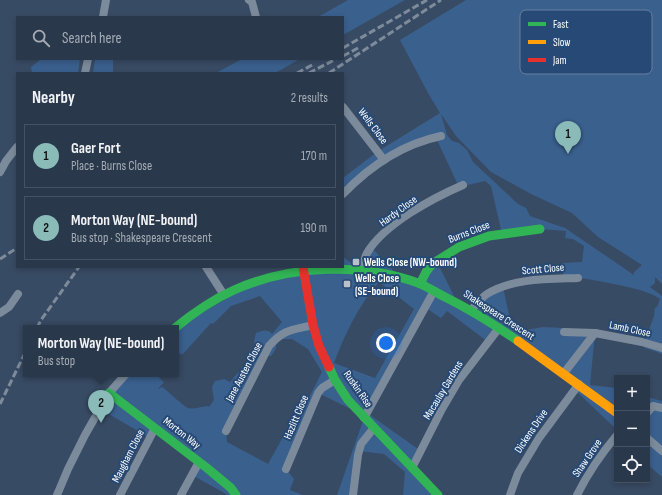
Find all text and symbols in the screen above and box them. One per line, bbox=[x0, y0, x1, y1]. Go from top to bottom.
legend bbox=[520, 10, 652, 74]
search box bbox=[16, 16, 344, 60]
text: Fast bbox=[553, 18, 569, 31]
icon: search bbox=[30, 27, 52, 49]
text: Search here bbox=[62, 29, 122, 48]
text: Slow bbox=[553, 36, 570, 49]
text: Jam bbox=[552, 54, 567, 67]
text: Nearby bbox=[32, 88, 75, 108]
text: 2 results bbox=[291, 90, 328, 106]
street label: Wells Close bbox=[355, 106, 391, 146]
pin: 1 bbox=[555, 121, 581, 154]
text: Gaer Fort bbox=[71, 139, 121, 158]
text: 1 bbox=[43, 148, 49, 164]
text: 170 m bbox=[301, 148, 327, 164]
text: Place · Burns Close bbox=[71, 158, 152, 174]
street label: Hardy Close bbox=[377, 193, 419, 229]
text: Morton Way (NE-bound) bbox=[71, 211, 197, 230]
street label: Burns Close bbox=[446, 218, 492, 246]
text: 2 bbox=[43, 220, 49, 236]
text: 190 m bbox=[300, 220, 327, 236]
text: Bus stop · Shakespeare Crescent bbox=[71, 230, 212, 246]
place label: Wells Close (NW-bound) bbox=[364, 256, 457, 269]
marker: Wells Close (NW-bound) bbox=[351, 257, 361, 267]
street label: Scott Close bbox=[521, 261, 565, 277]
place label: Wells Close (SE-bound) bbox=[355, 272, 399, 298]
marker: Wells Close (SE-bound) bbox=[342, 279, 352, 289]
street label: Shakespeare Crescent bbox=[461, 287, 537, 343]
street label: Lamb Close bbox=[608, 318, 652, 340]
popup bbox=[23, 325, 179, 377]
your location bbox=[376, 333, 396, 353]
text: Morton Way (NE-bound) bbox=[38, 334, 164, 353]
street label: Jane Austen Close bbox=[223, 340, 265, 405]
text: Bus stop bbox=[38, 353, 75, 369]
street label: Macaulay Gardens bbox=[420, 358, 466, 422]
street label: Ruskin Rise bbox=[341, 368, 375, 410]
map controls bbox=[614, 375, 650, 483]
button: + bbox=[614, 375, 650, 411]
pin: 2 bbox=[88, 390, 114, 423]
street label: Hazlitt Close bbox=[281, 393, 311, 441]
street label: Dickens Drive bbox=[512, 407, 550, 455]
button: − bbox=[614, 411, 650, 447]
street label: Morton Way bbox=[161, 414, 204, 452]
street label: Maugham Close bbox=[109, 427, 147, 485]
street label: Shaw Grove bbox=[570, 437, 604, 479]
button: locate bbox=[614, 447, 650, 483]

